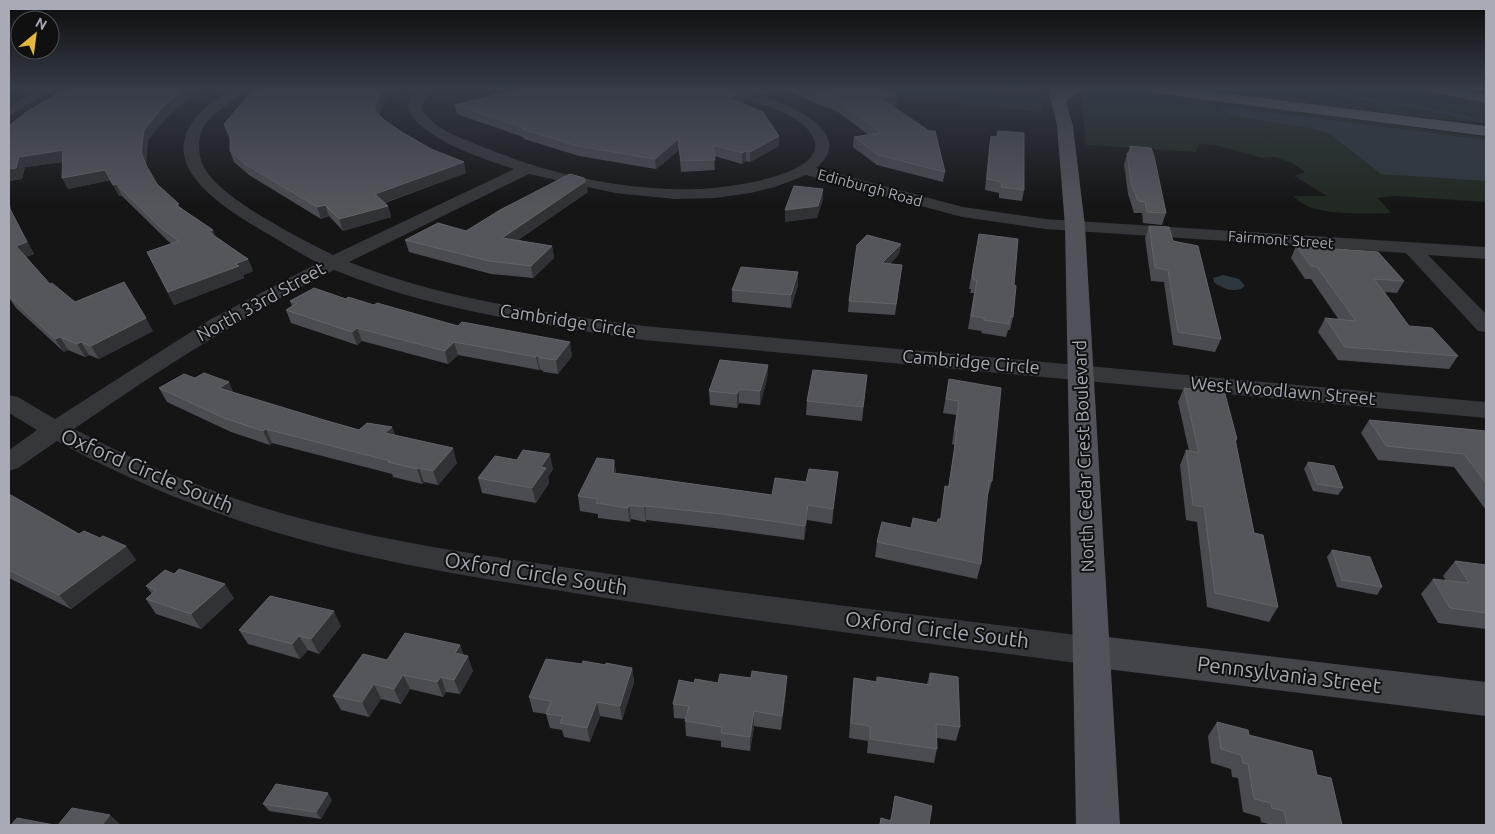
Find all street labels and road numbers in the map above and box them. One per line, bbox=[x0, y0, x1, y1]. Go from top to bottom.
street label: Edinburgh Road bbox=[816, 165, 924, 210]
street label: Fairmont Street bbox=[1228, 227, 1335, 252]
street label: North 33rd Street bbox=[193, 258, 328, 345]
street label: Cambridge Circle bbox=[499, 299, 638, 341]
street label: North Cedar Crest Boulevard bbox=[1069, 340, 1097, 573]
street label: Cambridge Circle bbox=[902, 345, 1041, 377]
street label: West Woodlawn Street bbox=[1190, 372, 1377, 408]
street label: Oxford Circle South bbox=[57, 423, 237, 517]
street label: Oxford Circle South bbox=[443, 547, 630, 599]
street label: Oxford Circle South bbox=[844, 606, 1031, 652]
street label: Pennsylvania Street bbox=[1196, 651, 1382, 697]

